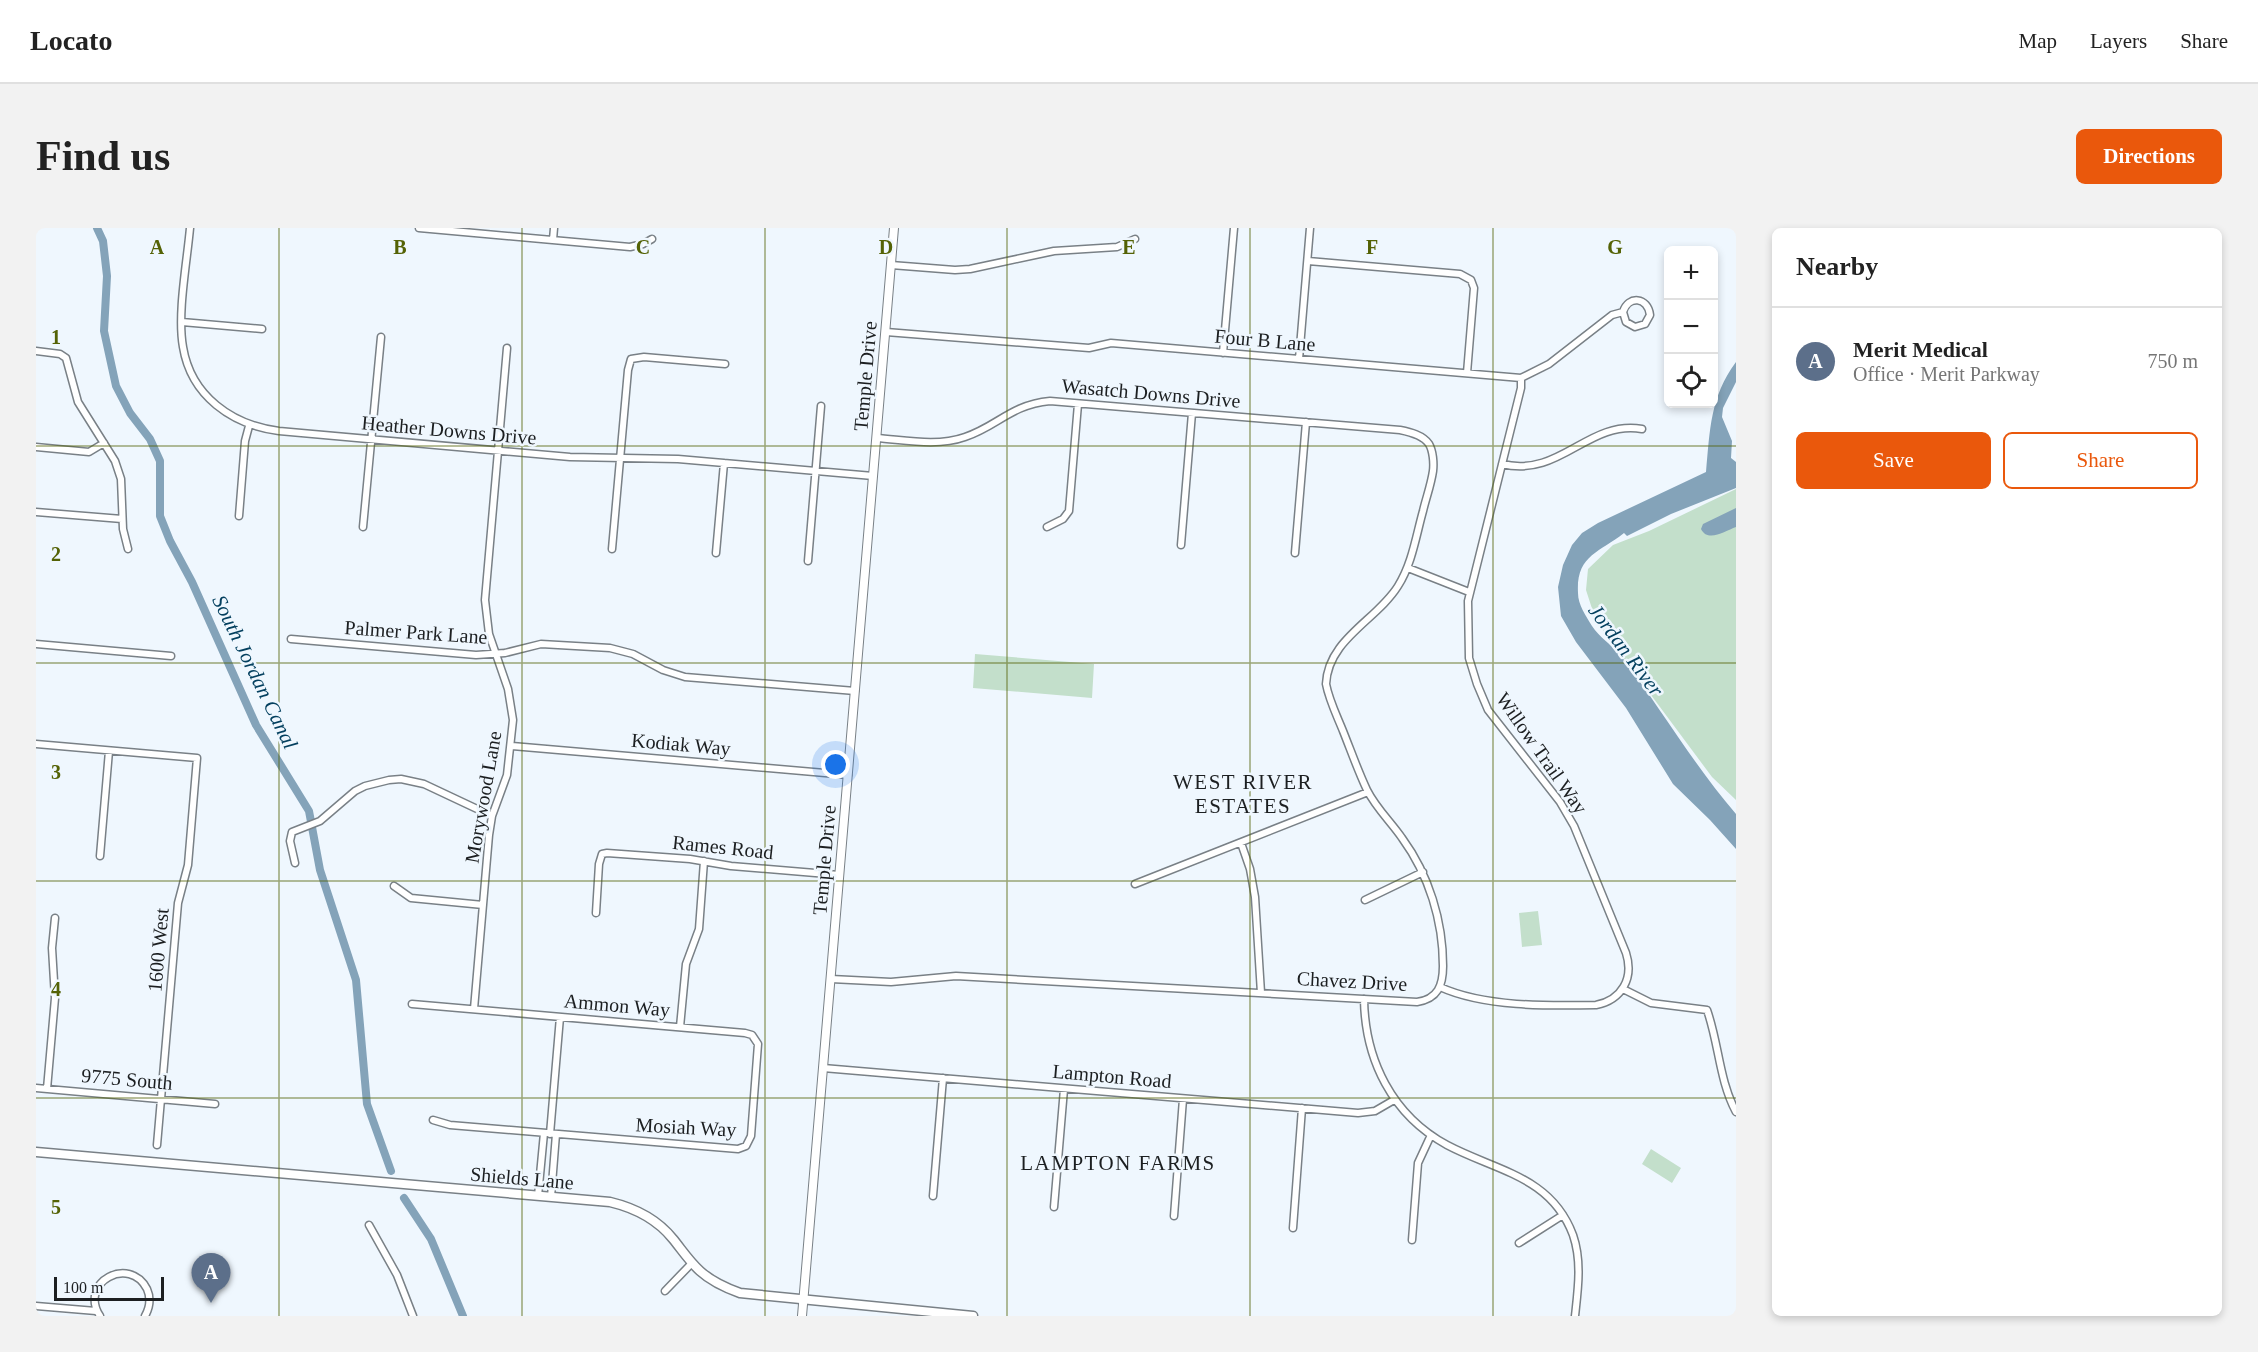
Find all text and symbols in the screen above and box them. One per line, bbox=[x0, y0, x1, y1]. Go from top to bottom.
text: Locato bbox=[30, 25, 112, 56]
text: Map bbox=[2019, 29, 2057, 53]
text: Layers bbox=[2090, 29, 2147, 53]
text: Share bbox=[2180, 29, 2228, 53]
button: Directions bbox=[2076, 129, 2222, 184]
text: Find us bbox=[36, 133, 170, 179]
text: A bbox=[150, 236, 165, 258]
text: B bbox=[393, 236, 407, 258]
text: C bbox=[636, 236, 650, 258]
text: D bbox=[879, 236, 893, 258]
text: E bbox=[1122, 236, 1136, 258]
text: F bbox=[1366, 236, 1378, 258]
text: G bbox=[1607, 236, 1623, 258]
map controls bbox=[1664, 246, 1718, 408]
button: + bbox=[1664, 246, 1718, 300]
text: Nearby bbox=[1796, 252, 1878, 281]
button: − bbox=[1664, 300, 1718, 354]
street label: Temple Drive bbox=[849, 320, 882, 432]
street label: Four B Lane bbox=[1214, 325, 1316, 355]
text: 1 bbox=[51, 326, 61, 348]
text: Merit Medical bbox=[1853, 337, 1988, 362]
text: A bbox=[1808, 350, 1823, 372]
text: 750 m bbox=[2147, 350, 2198, 372]
button: locate bbox=[1664, 354, 1718, 408]
text: Office · Merit Parkway bbox=[1853, 363, 2040, 385]
street label: Wasatch Downs Drive bbox=[1061, 374, 1241, 412]
street label: Heather Downs Drive bbox=[361, 411, 537, 449]
button: Save bbox=[1796, 432, 1991, 489]
button: Share bbox=[2003, 432, 2198, 489]
text: 2 bbox=[51, 543, 61, 565]
water label: South Jordan Canal bbox=[207, 591, 303, 753]
water label: Jordan River bbox=[1583, 599, 1669, 702]
street label: Palmer Park Lane bbox=[344, 616, 488, 648]
street label: Willow Trail Way bbox=[1491, 688, 1592, 818]
street label: Morywood Lane bbox=[461, 729, 506, 865]
street label: Kodiak Way bbox=[630, 729, 732, 760]
your location bbox=[821, 750, 850, 779]
text: 3 bbox=[51, 761, 61, 783]
district label: WEST RIVER ESTATES bbox=[1173, 770, 1313, 818]
street label: Temple Drive bbox=[808, 804, 841, 916]
street label: Rames Road bbox=[671, 831, 775, 863]
street label: 1600 West bbox=[143, 907, 173, 993]
street label: Chavez Drive bbox=[1296, 967, 1408, 995]
text: 4 bbox=[51, 978, 61, 1000]
street label: Ammon Way bbox=[563, 989, 671, 1022]
street label: Lampton Road bbox=[1051, 1060, 1172, 1093]
street label: 9775 South bbox=[80, 1064, 174, 1094]
street label: Mosiah Way bbox=[635, 1113, 737, 1142]
district label: LAMPTON FARMS bbox=[1020, 1151, 1216, 1175]
street label: Shields Lane bbox=[469, 1163, 575, 1193]
text: 5 bbox=[51, 1196, 61, 1218]
pin: A bbox=[192, 1254, 231, 1303]
scale bar bbox=[54, 1274, 164, 1302]
text: 100 m bbox=[63, 1279, 103, 1296]

